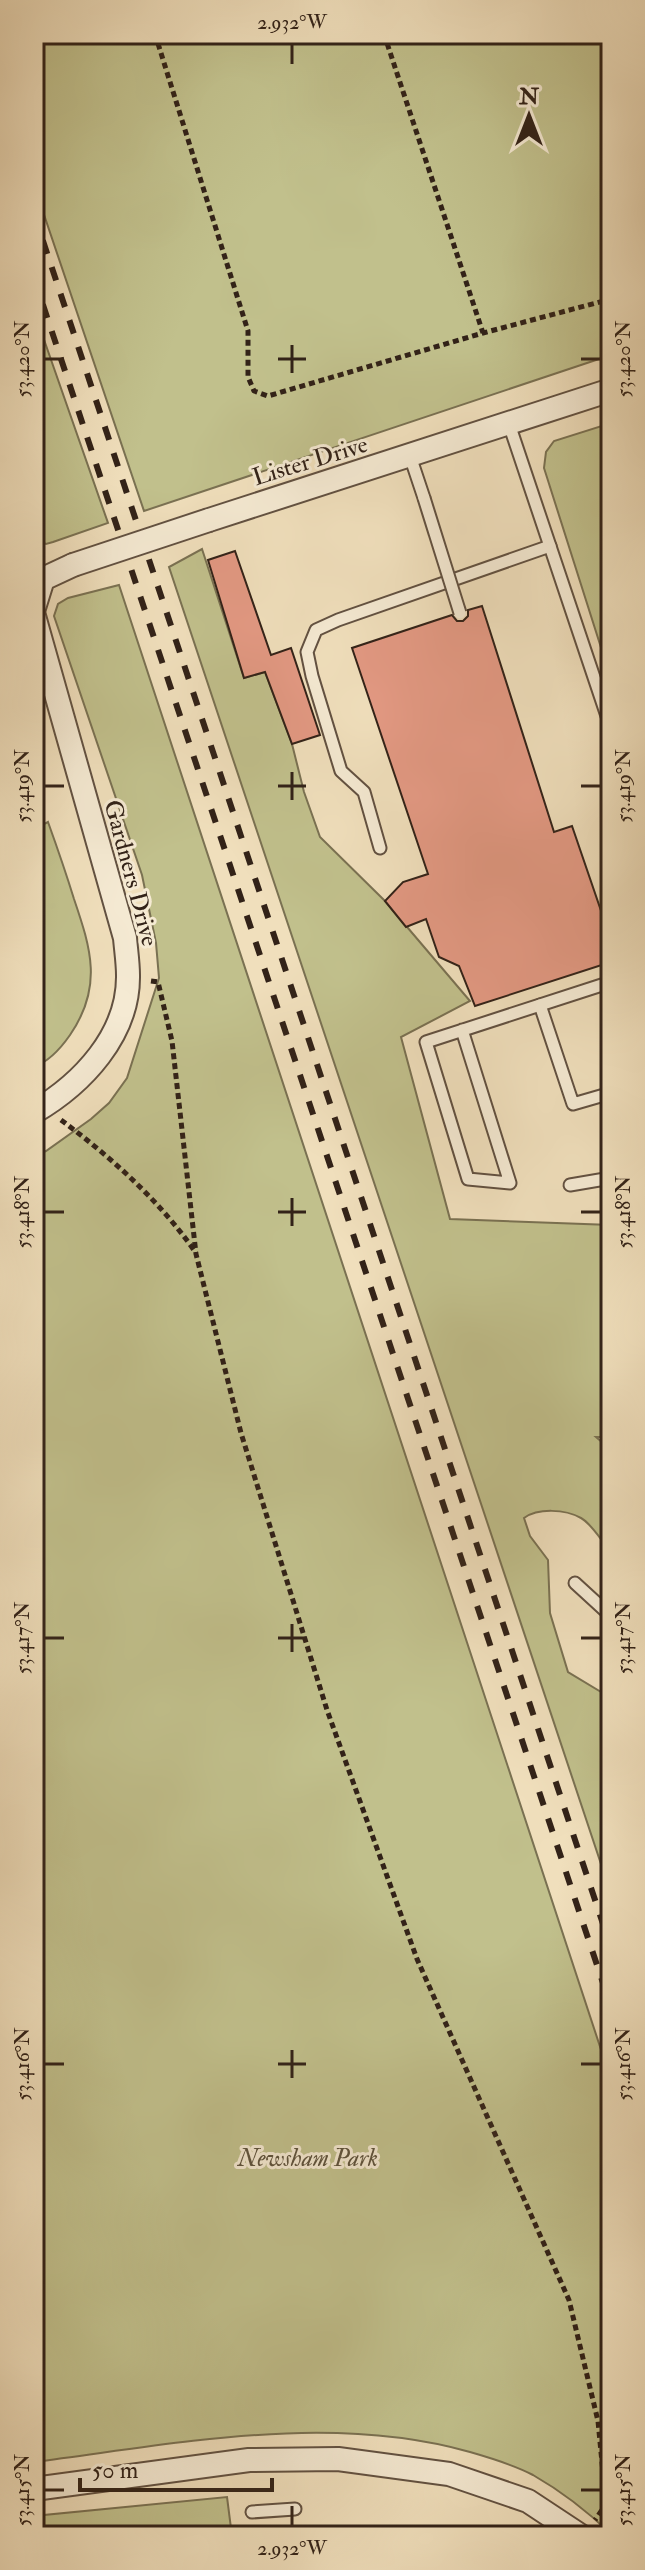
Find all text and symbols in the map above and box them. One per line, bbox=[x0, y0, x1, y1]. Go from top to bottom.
text: 2.932°W bbox=[257, 10, 327, 35]
north arrow bbox=[489, 76, 569, 156]
text: N bbox=[518, 83, 539, 111]
text: 53.420°N bbox=[10, 321, 35, 397]
text: 53.420°N bbox=[611, 321, 636, 397]
street label: Lister Drive bbox=[249, 429, 371, 493]
text: 53.419°N bbox=[10, 749, 35, 823]
text: 53.419°N bbox=[611, 749, 636, 823]
street label: Gardners Drive bbox=[97, 796, 165, 950]
text: 53.418°N bbox=[10, 1175, 35, 1248]
text: 53.418°N bbox=[611, 1175, 636, 1248]
text: 53.417°N bbox=[10, 1602, 35, 1674]
text: 53.417°N bbox=[611, 1602, 636, 1674]
text: 53.416°N bbox=[10, 2027, 35, 2101]
text: 53.416°N bbox=[611, 2027, 636, 2101]
park label: Newsham Park bbox=[236, 2143, 378, 2174]
scale bar bbox=[80, 2442, 272, 2492]
text: 53.415°N bbox=[10, 2454, 35, 2526]
text: 53.415°N bbox=[611, 2454, 636, 2526]
text: 50 m bbox=[92, 2455, 139, 2486]
text: 2.932°W bbox=[257, 2536, 327, 2561]

